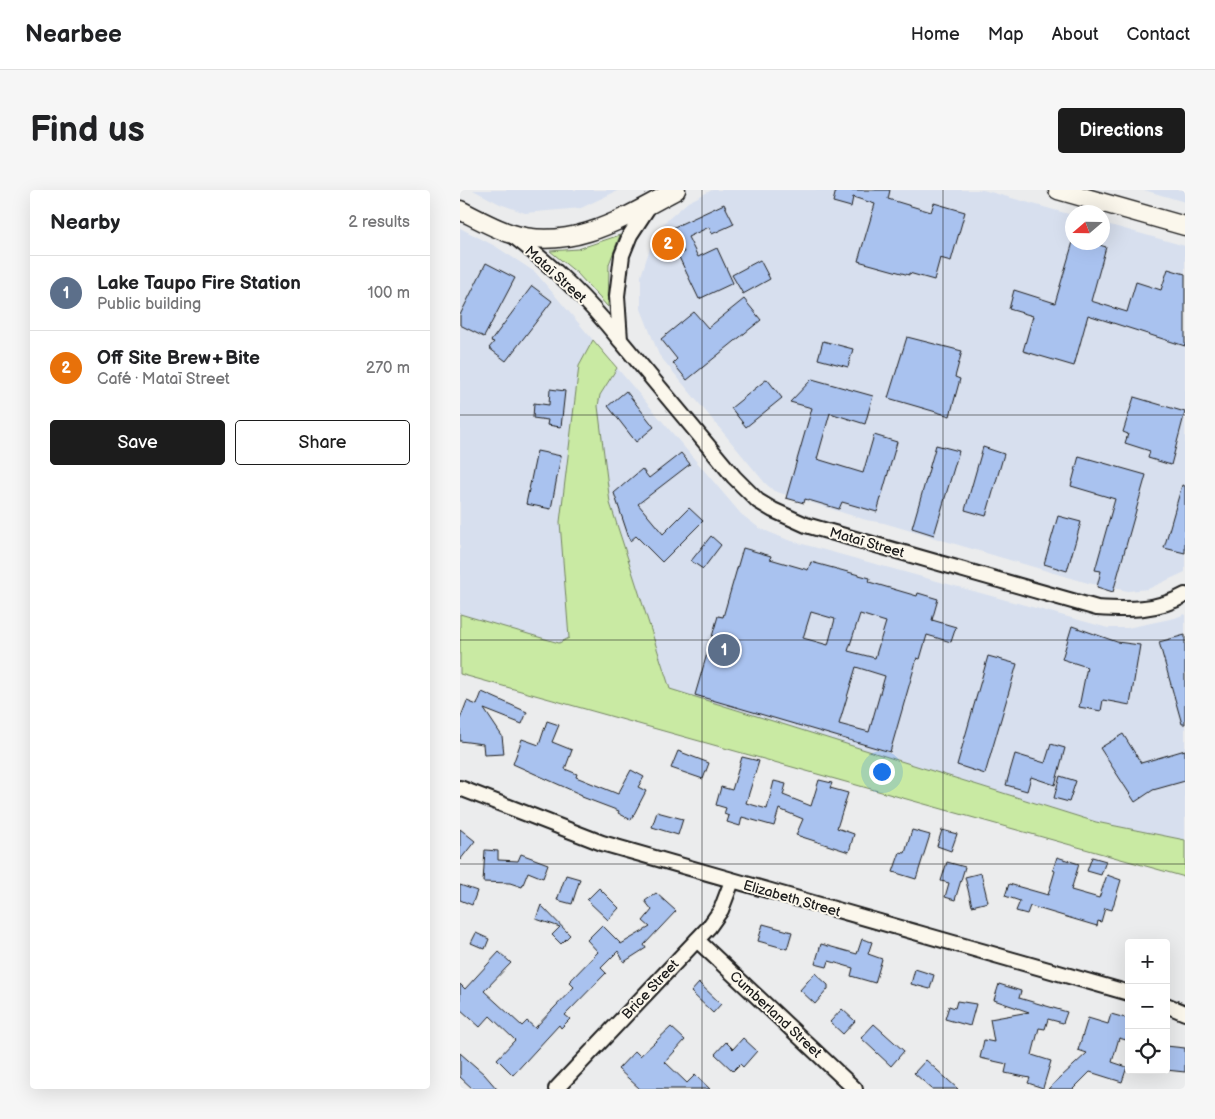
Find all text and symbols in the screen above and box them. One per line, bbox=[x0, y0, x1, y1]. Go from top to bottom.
text: Nearbee bbox=[25, 20, 122, 49]
text: Home bbox=[911, 24, 960, 45]
text: Map bbox=[988, 24, 1024, 45]
text: About bbox=[1052, 24, 1099, 45]
text: Contact bbox=[1127, 24, 1190, 45]
button: Directions bbox=[1058, 108, 1185, 153]
text: Find us bbox=[30, 109, 145, 152]
north arrow bbox=[1065, 205, 1110, 250]
text: Nearby bbox=[50, 210, 120, 235]
text: 2 results bbox=[348, 213, 410, 232]
pin: 2 bbox=[652, 225, 684, 263]
street label: Mataī Street bbox=[521, 242, 590, 307]
text: Lake Taupo Fire Station bbox=[97, 272, 301, 295]
text: 1 bbox=[63, 284, 69, 303]
text: 100 m bbox=[367, 284, 410, 303]
text: Public building bbox=[97, 295, 201, 314]
text: Off Site Brew+Bite bbox=[97, 347, 260, 370]
text: 2 bbox=[61, 359, 71, 378]
text: 270 m bbox=[366, 359, 410, 378]
text: Café · Mataī Street bbox=[97, 370, 230, 389]
button: Save bbox=[50, 420, 225, 465]
button: Share bbox=[235, 420, 410, 465]
street label: Mataī Street bbox=[828, 524, 907, 561]
pin: 1 bbox=[708, 631, 740, 669]
your location bbox=[869, 759, 895, 785]
street label: Elizabeth Street bbox=[741, 876, 843, 921]
map controls bbox=[1125, 939, 1170, 1074]
button: + bbox=[1125, 939, 1170, 984]
street label: Brice Street bbox=[618, 955, 683, 1023]
street label: Cumberland Street bbox=[726, 967, 826, 1062]
button: − bbox=[1125, 984, 1170, 1029]
button: locate bbox=[1125, 1029, 1170, 1074]

